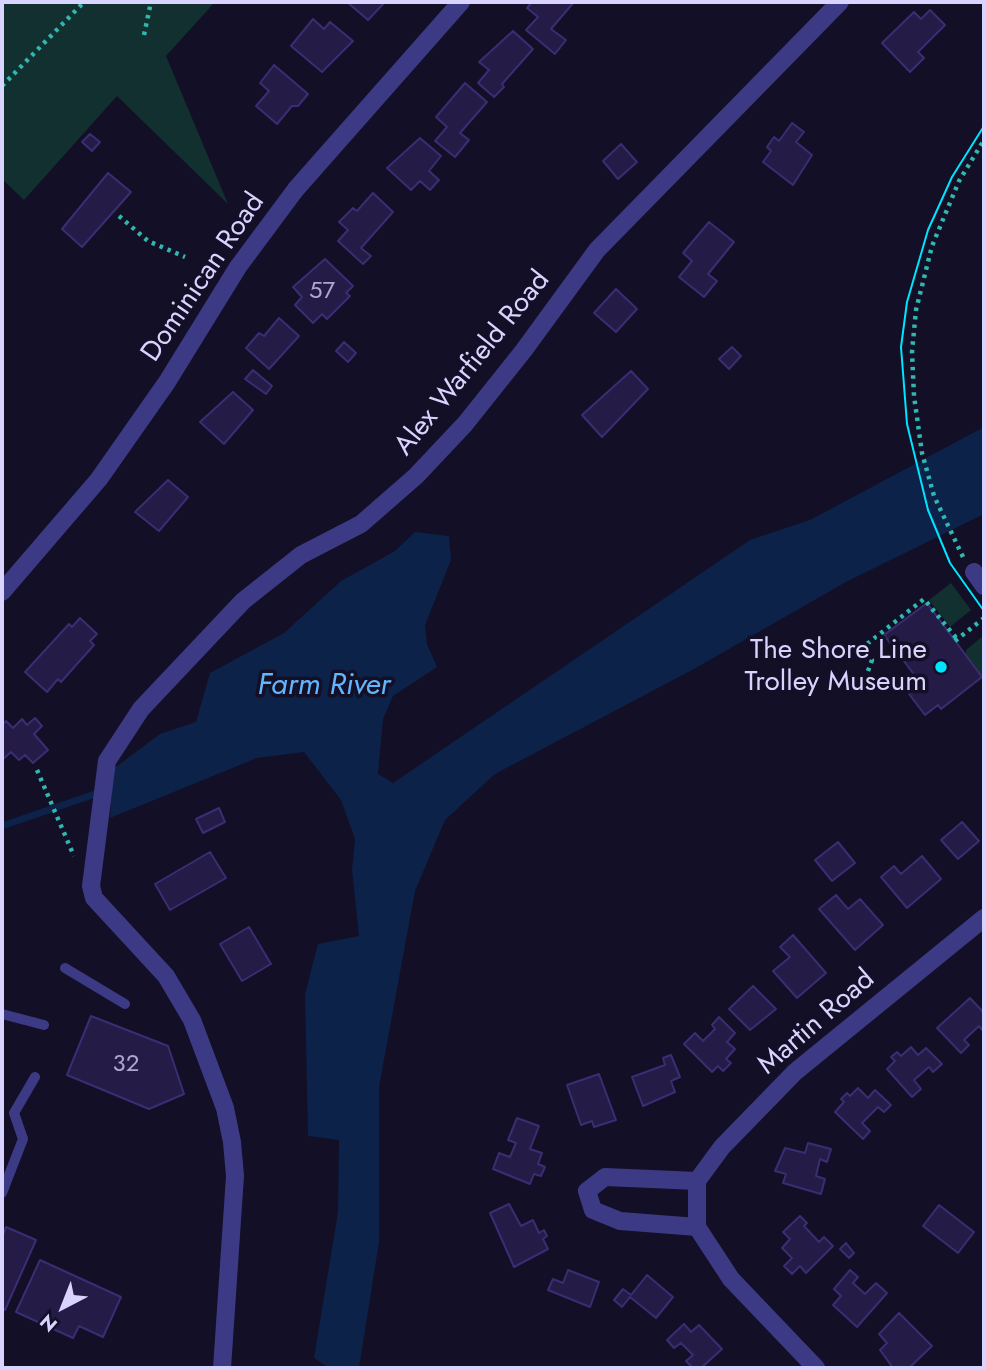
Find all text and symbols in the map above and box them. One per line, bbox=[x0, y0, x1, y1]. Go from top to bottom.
street label: Dominican Road bbox=[135, 187, 273, 369]
street label: Alex Warfield Road bbox=[388, 265, 558, 463]
house number: 57 bbox=[309, 278, 335, 306]
place label: The Shore Line Trolley Museum bbox=[745, 634, 927, 700]
marker: The Shore Line Trolley Museum bbox=[933, 659, 949, 675]
water label: Farm River bbox=[257, 669, 391, 705]
street label: Martin Road bbox=[752, 963, 882, 1083]
house number: 32 bbox=[113, 1051, 139, 1079]
north arrow bbox=[28, 1272, 98, 1342]
text: N bbox=[34, 1308, 63, 1338]

